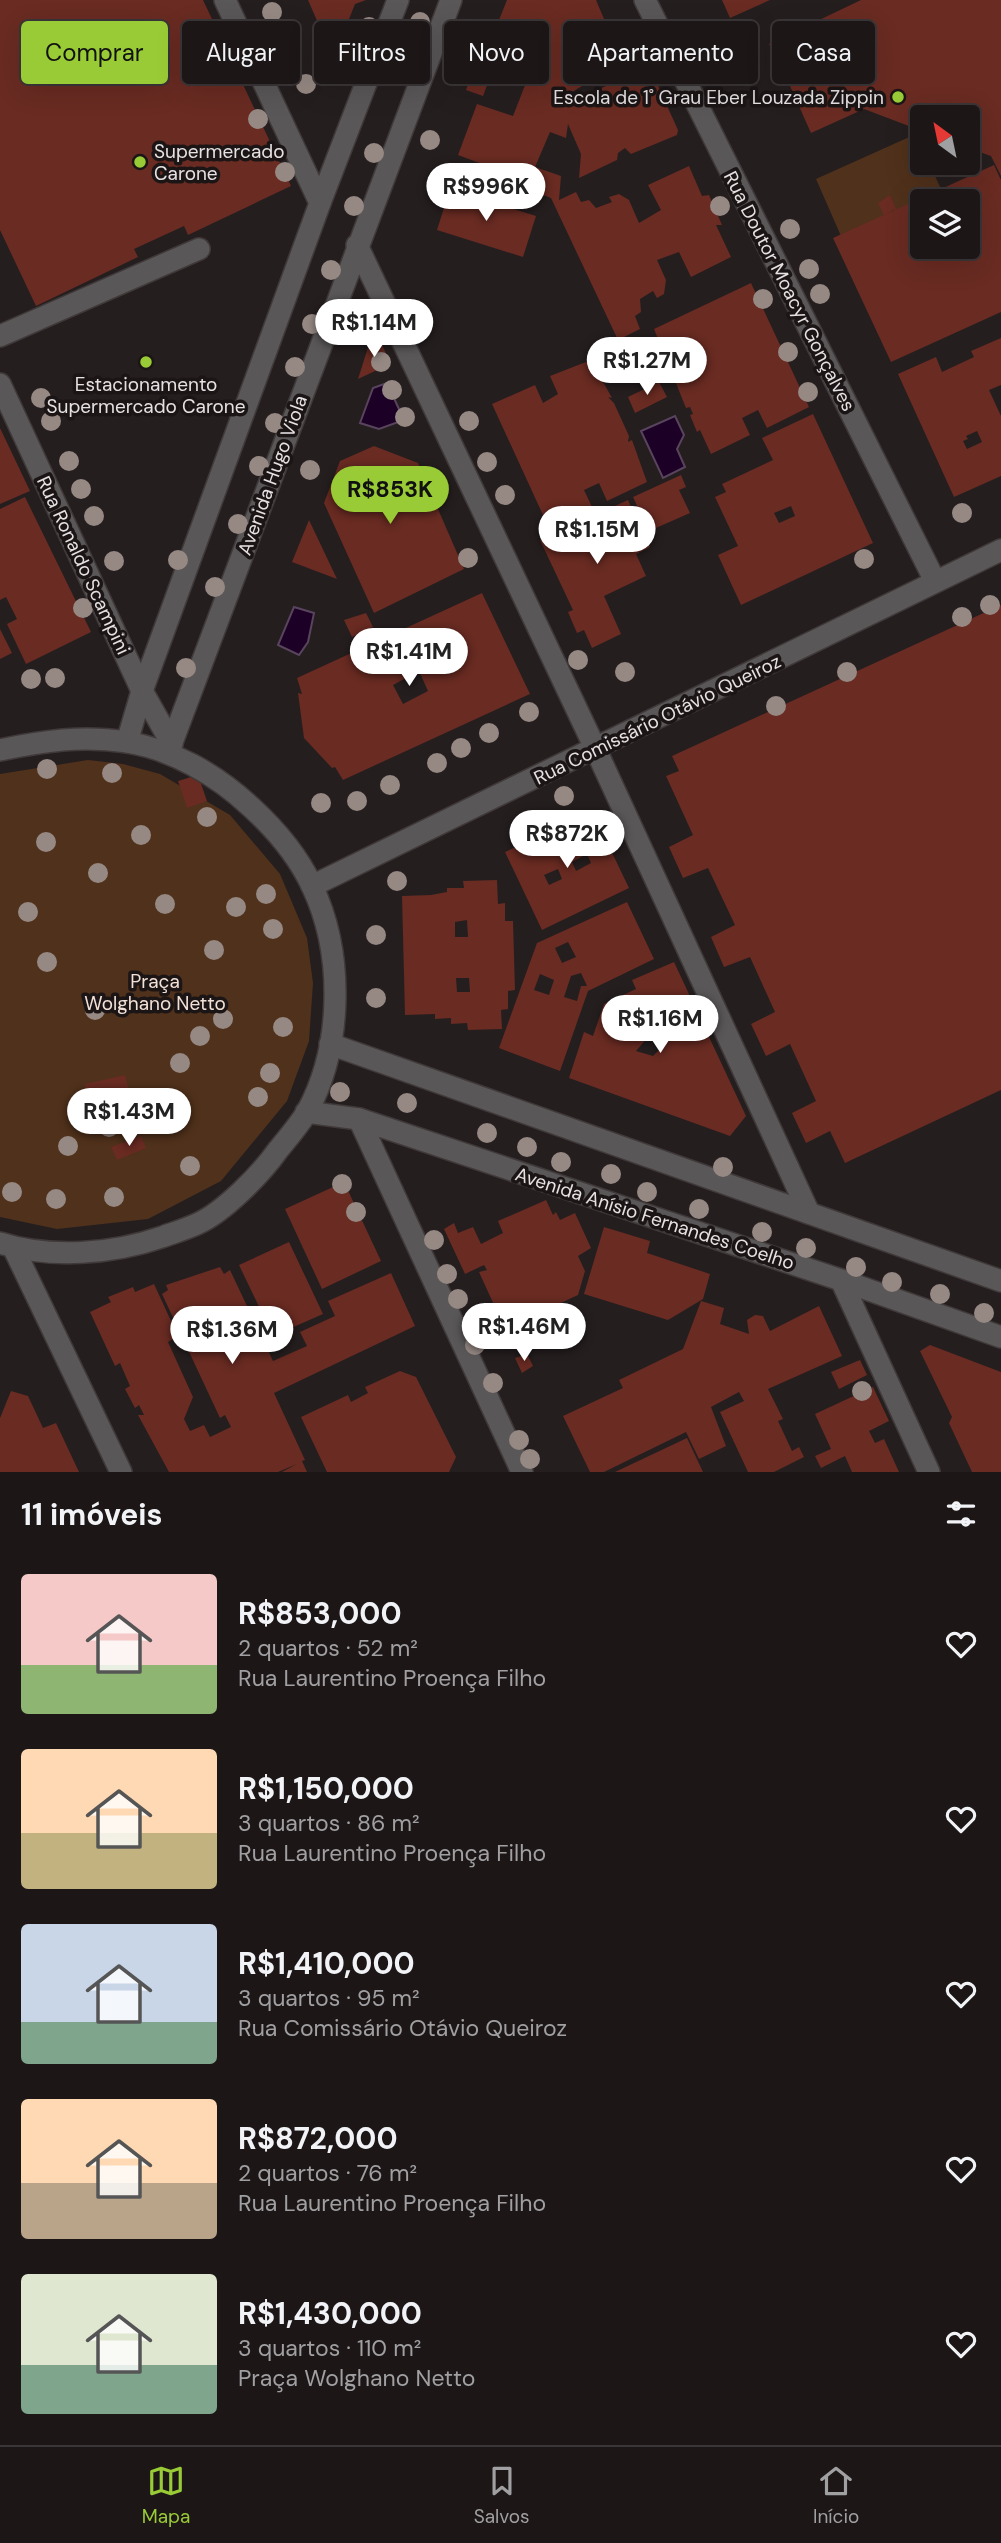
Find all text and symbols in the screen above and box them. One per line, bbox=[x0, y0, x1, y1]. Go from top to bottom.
chip: Comprar bbox=[21, 21, 168, 84]
chip: Alugar bbox=[182, 21, 300, 84]
chip: Filtros bbox=[314, 21, 430, 84]
chip: Novo bbox=[444, 21, 549, 84]
chip: Apartamento bbox=[563, 21, 758, 84]
chip: Casa bbox=[772, 21, 875, 84]
place label: Escola de 1˚ Grau Eber Louzada Zippin bbox=[553, 85, 884, 110]
marker: Escola de 1˚ Grau Eber Louzada Zippin bbox=[890, 89, 906, 105]
north arrow bbox=[910, 105, 980, 175]
map controls bbox=[910, 105, 980, 259]
place label: Supermercado Carone bbox=[154, 139, 284, 186]
marker: Supermercado Carone bbox=[132, 154, 148, 170]
pin: R$996K bbox=[429, 164, 543, 223]
street label: Rua Doutor Moacyr Gonçalves bbox=[718, 167, 861, 416]
text: R$996K bbox=[442, 171, 530, 201]
button: layers bbox=[910, 189, 980, 259]
pin: R$1.14M bbox=[309, 300, 439, 359]
text: R$1.14M bbox=[331, 307, 417, 337]
pin: R$1.27M bbox=[582, 338, 712, 397]
text: R$1.27M bbox=[603, 345, 691, 375]
marker: Estacionamento Supermercado Carone bbox=[138, 354, 154, 370]
place label: Estacionamento Supermercado Carone bbox=[46, 372, 246, 419]
street label: Avenida Hugo Viola bbox=[232, 392, 313, 558]
pin: R$853K bbox=[333, 466, 447, 526]
street label: Rua Ronaldo Scampini bbox=[31, 472, 136, 659]
text: R$853K bbox=[347, 474, 433, 504]
pin: R$1.15M bbox=[532, 506, 662, 566]
text: R$1.15M bbox=[555, 514, 639, 544]
pin: R$1.41M bbox=[344, 628, 474, 688]
text: R$1.41M bbox=[366, 636, 452, 666]
street label: Rua Comissário Otávio Queiroz bbox=[530, 649, 785, 790]
pin: R$872K bbox=[510, 810, 624, 870]
text: R$872K bbox=[525, 818, 609, 848]
park label: Praça Wolghano Netto bbox=[84, 969, 226, 1016]
pin: R$1.16M bbox=[595, 996, 725, 1055]
text: R$1.16M bbox=[617, 1003, 703, 1033]
pin: R$1.43M bbox=[64, 1088, 194, 1148]
text: R$1.43M bbox=[83, 1096, 175, 1126]
street label: Avenida Anísio Fernandes Coelho bbox=[512, 1161, 798, 1275]
pin: R$1.46M bbox=[459, 1304, 589, 1363]
pin: R$1.36M bbox=[167, 1306, 297, 1366]
text: R$1.46M bbox=[478, 1311, 570, 1341]
text: R$1.36M bbox=[186, 1314, 278, 1344]
text: 11 imóveis bbox=[21, 1495, 162, 1534]
icon: filters bbox=[942, 1495, 980, 1533]
text: R$853,000 bbox=[238, 1594, 402, 1633]
icon: home bbox=[77, 1602, 161, 1686]
icon: heart bbox=[942, 1625, 980, 1663]
text: 2 quartos · 52 m² bbox=[238, 1633, 418, 1663]
text: Rua Laurentino Proença Filho bbox=[238, 1663, 546, 1693]
text: R$1,150,000 bbox=[238, 1769, 414, 1808]
icon: home bbox=[77, 1777, 161, 1861]
icon: heart bbox=[942, 1800, 980, 1838]
text: 3 quartos · 86 m² bbox=[238, 1808, 420, 1838]
text: Rua Laurentino Proença Filho bbox=[238, 1838, 546, 1868]
text: R$1,410,000 bbox=[238, 1944, 415, 1983]
icon: home bbox=[77, 1952, 161, 2036]
icon: heart bbox=[942, 1975, 980, 2013]
text: 3 quartos · 95 m² bbox=[238, 1983, 420, 2013]
text: Rua Comissário Otávio Queiroz bbox=[238, 2013, 567, 2043]
text: R$872,000 bbox=[238, 2119, 398, 2158]
icon: home bbox=[77, 2127, 161, 2211]
icon: heart bbox=[942, 2150, 980, 2188]
text: 2 quartos · 76 m² bbox=[238, 2158, 417, 2188]
text: Rua Laurentino Proença Filho bbox=[238, 2188, 546, 2218]
text: R$1,430,000 bbox=[238, 2294, 422, 2333]
icon: home bbox=[77, 2302, 161, 2386]
icon: heart bbox=[942, 2325, 980, 2363]
text: 3 quartos · 110 m² bbox=[238, 2333, 421, 2363]
text: Praça Wolghano Netto bbox=[238, 2363, 475, 2393]
tab: Mapa bbox=[142, 2462, 190, 2529]
tab: Salvos bbox=[474, 2462, 530, 2529]
tab: Início bbox=[813, 2462, 859, 2529]

